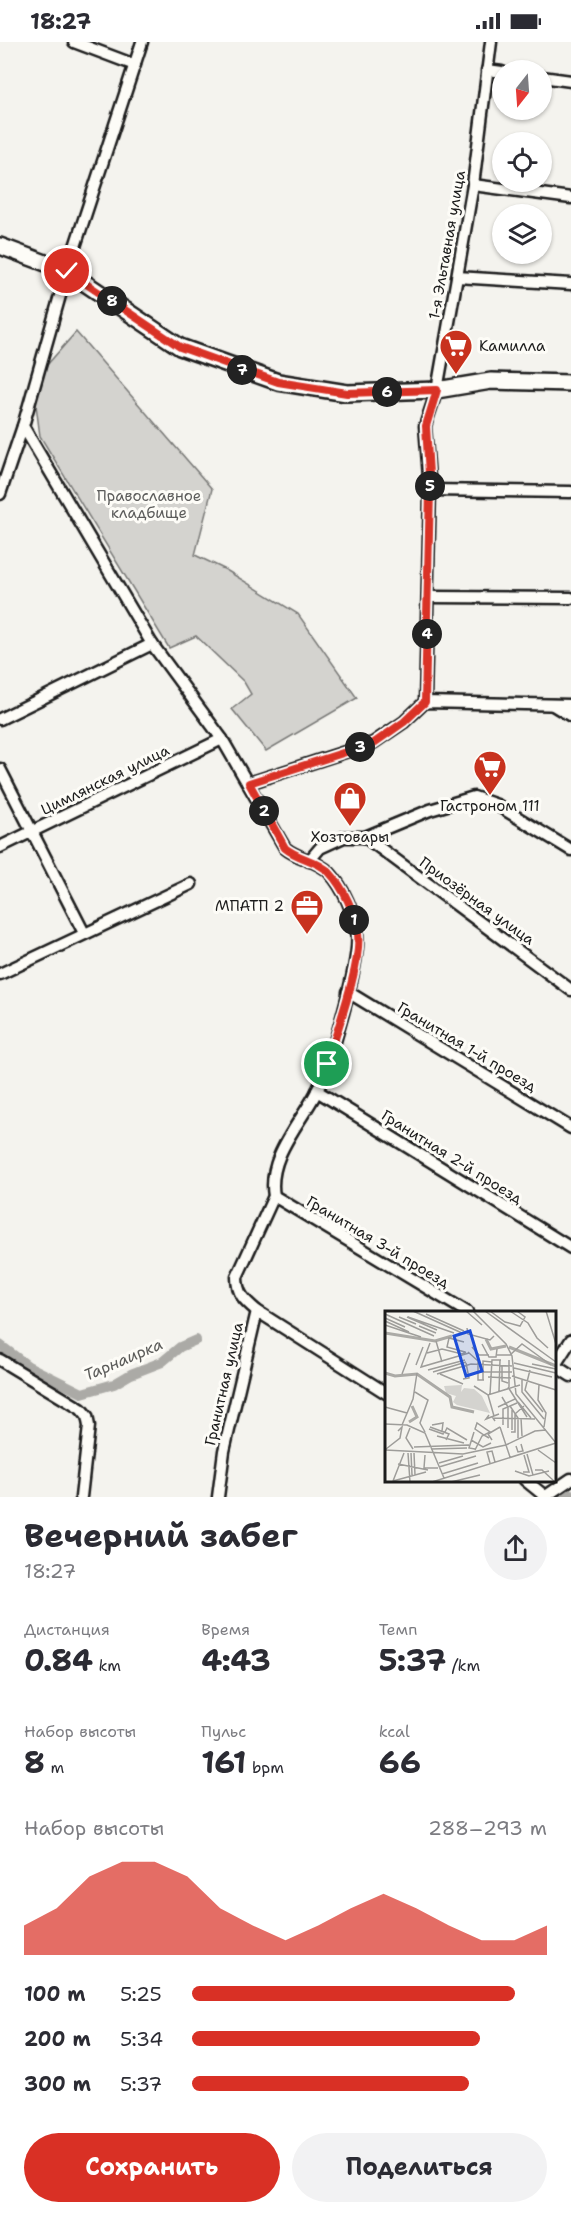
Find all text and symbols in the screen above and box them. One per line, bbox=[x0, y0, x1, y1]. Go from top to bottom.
text: 18:27 bbox=[30, 7, 91, 36]
north arrow bbox=[492, 60, 552, 120]
map controls bbox=[492, 60, 552, 264]
button: locate bbox=[492, 132, 552, 192]
street label: 1-я Эльтавная улица bbox=[424, 168, 470, 321]
button: layers bbox=[492, 204, 552, 264]
pin bbox=[41, 245, 92, 296]
icon: check bbox=[50, 254, 83, 287]
pin: 8 bbox=[97, 286, 127, 316]
text: 8 bbox=[106, 290, 118, 311]
supermarket icon: Камилла bbox=[438, 328, 474, 375]
place label: Камилла bbox=[479, 336, 546, 356]
pin: 7 bbox=[227, 355, 257, 385]
text: 7 bbox=[236, 359, 248, 380]
pin: 6 bbox=[372, 377, 402, 407]
text: 6 bbox=[381, 381, 393, 402]
pin: 5 bbox=[415, 471, 445, 501]
text: 5 bbox=[425, 475, 435, 496]
park label: Православное кладбище bbox=[97, 486, 201, 523]
pin: 4 bbox=[412, 619, 442, 649]
text: 4 bbox=[421, 623, 433, 644]
pin: 3 bbox=[345, 732, 375, 762]
text: 3 bbox=[354, 736, 366, 757]
street label: Цимлянская улица bbox=[37, 740, 173, 820]
supermarket icon: Гастроном 111 bbox=[472, 749, 508, 796]
shop icon: Хозтовары bbox=[332, 780, 368, 827]
pin: 2 bbox=[249, 796, 279, 826]
place label: Гастроном 111 bbox=[440, 796, 540, 816]
text: 2 bbox=[258, 800, 270, 821]
place label: Хозтовары bbox=[311, 827, 389, 847]
street label: Приозёрная улица bbox=[415, 852, 539, 950]
office icon: МПАТП 2 bbox=[289, 888, 325, 935]
place label: МПАТП 2 bbox=[215, 896, 284, 916]
pin: 1 bbox=[339, 905, 369, 935]
text: 1 bbox=[350, 909, 358, 930]
street label: Гранитная 1-й проезд bbox=[394, 997, 541, 1097]
pin bbox=[301, 1038, 352, 1089]
icon: arrive bbox=[310, 1047, 343, 1080]
street label: Гранитная 2-й проезд bbox=[378, 1105, 527, 1209]
street label: Гранитная 3-й проезд bbox=[303, 1191, 454, 1293]
inset map bbox=[385, 1311, 556, 1482]
street label: Гранитная улица bbox=[200, 1320, 248, 1448]
water label: Тарнаирка bbox=[80, 1333, 166, 1386]
text: Вечерний забег bbox=[24, 1513, 298, 1558]
button: share bbox=[484, 1517, 547, 1580]
text: 18:27 bbox=[24, 1558, 76, 1584]
text: Дистанция bbox=[24, 1619, 110, 1640]
text: Время bbox=[201, 1619, 250, 1640]
text: Темп bbox=[379, 1619, 417, 1640]
text: 0.84 bbox=[24, 1640, 93, 1681]
text: 4:43 bbox=[201, 1640, 271, 1681]
text: 5:37 bbox=[379, 1640, 446, 1681]
text: km bbox=[93, 1655, 121, 1676]
text: /km bbox=[446, 1655, 480, 1676]
text: Набор высоты bbox=[24, 1721, 136, 1742]
text: Пульс bbox=[201, 1721, 246, 1742]
text: kcal bbox=[379, 1721, 410, 1742]
text: 8 bbox=[24, 1742, 45, 1783]
text: 161 bbox=[201, 1742, 246, 1783]
text: 66 bbox=[379, 1742, 421, 1783]
text: m bbox=[45, 1757, 64, 1778]
text: bpm bbox=[246, 1757, 284, 1778]
text: Набор высоты bbox=[24, 1815, 164, 1841]
text: 288–293 m bbox=[428, 1815, 547, 1841]
text: 100 m bbox=[24, 1981, 86, 2007]
text: 5:25 bbox=[120, 1981, 162, 2007]
text: 200 m bbox=[24, 2026, 91, 2052]
text: 5:34 bbox=[120, 2026, 163, 2052]
text: 300 m bbox=[24, 2071, 91, 2097]
text: 5:37 bbox=[120, 2071, 162, 2097]
button: Сохранить bbox=[24, 2133, 280, 2202]
button: Поделиться bbox=[292, 2133, 547, 2202]

